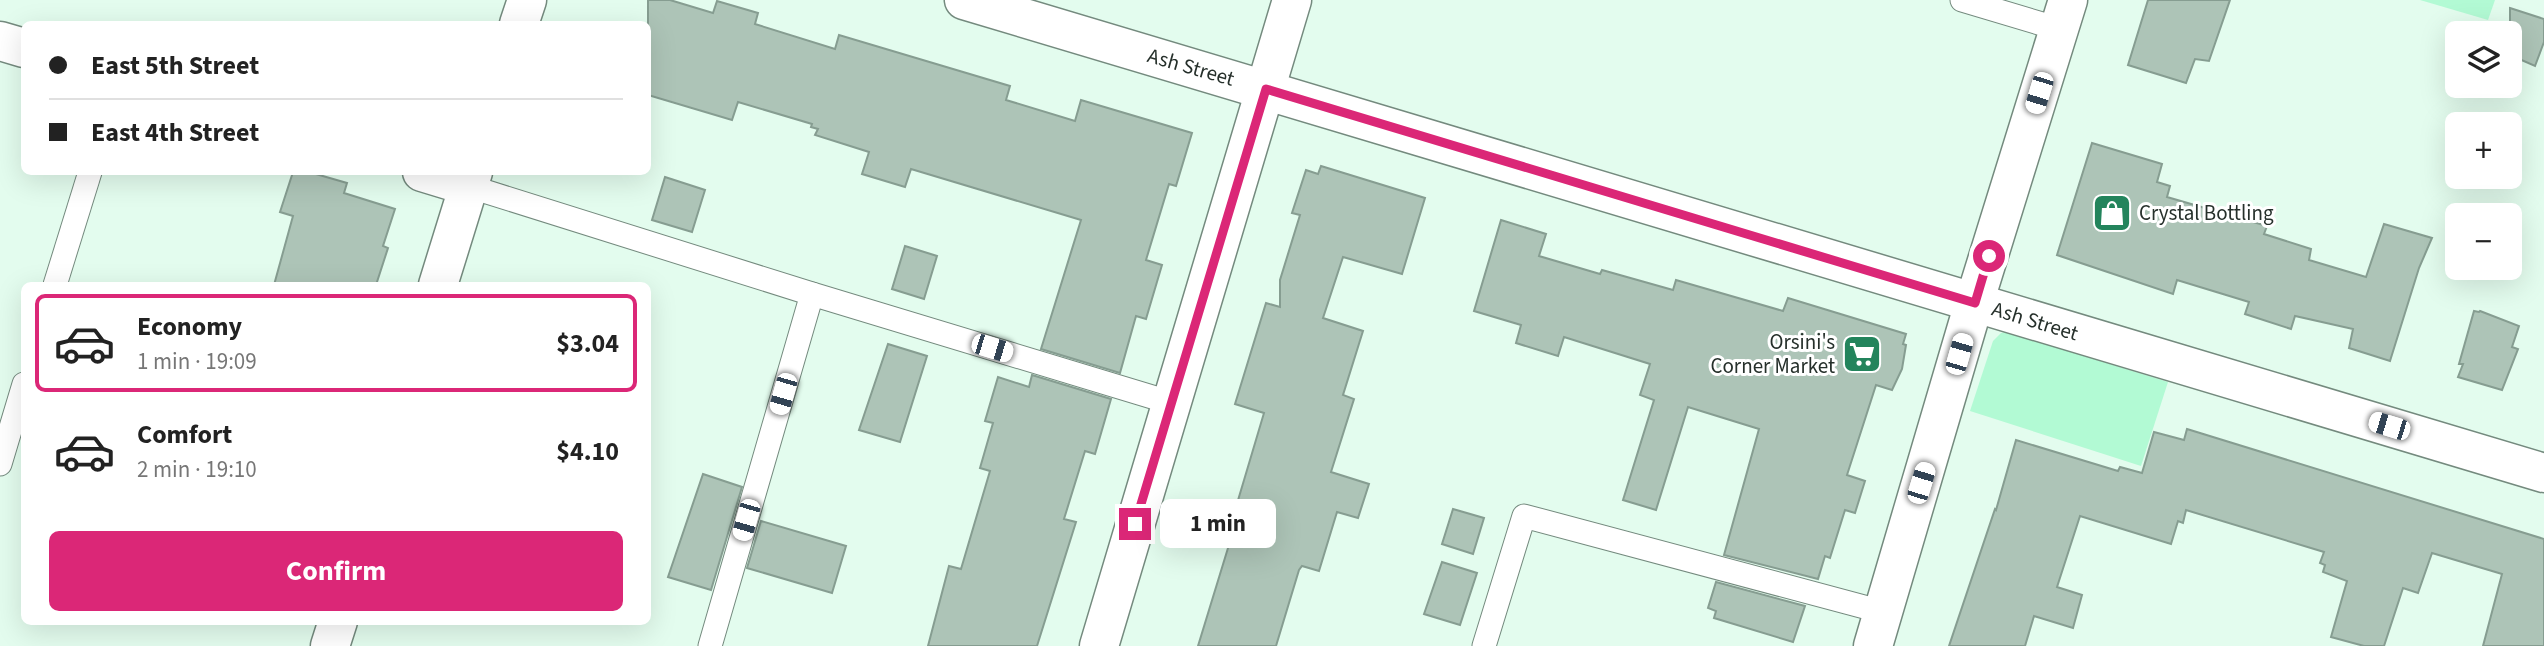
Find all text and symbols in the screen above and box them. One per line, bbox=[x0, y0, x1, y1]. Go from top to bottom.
map controls bbox=[2445, 21, 2522, 280]
button: layers bbox=[2445, 21, 2522, 98]
street label: Ash Street bbox=[1144, 40, 1238, 94]
text: East 5th Street bbox=[91, 47, 259, 84]
car bbox=[2023, 70, 2056, 116]
button: + bbox=[2445, 112, 2522, 189]
text: East 4th Street bbox=[91, 114, 259, 151]
shop icon: Crystal Bottling bbox=[2091, 192, 2133, 234]
place label: Crystal Bottling bbox=[2139, 198, 2274, 228]
button: − bbox=[2445, 203, 2522, 280]
route start bbox=[1973, 240, 2005, 272]
street label: Ash Street bbox=[1988, 294, 2082, 348]
text: Economy bbox=[137, 308, 242, 345]
icon: car bbox=[53, 312, 116, 375]
text: $3.04 bbox=[556, 325, 619, 362]
place label: Orsini's Corner Market bbox=[1710, 327, 1835, 381]
car bbox=[1944, 331, 1975, 377]
car bbox=[969, 332, 1016, 364]
supermarket icon: Orsini's Corner Market bbox=[1841, 333, 1883, 375]
text: 1 min · 19:09 bbox=[137, 345, 257, 378]
car bbox=[768, 371, 799, 417]
car bbox=[2366, 410, 2413, 442]
text: Comfort bbox=[137, 416, 232, 453]
icon: car bbox=[53, 420, 116, 483]
text: $4.10 bbox=[556, 433, 619, 470]
text: 2 min · 19:10 bbox=[137, 453, 257, 486]
car bbox=[1905, 460, 1938, 506]
car bbox=[731, 497, 762, 543]
callout: 1 min bbox=[1160, 500, 1275, 548]
text: 1 min bbox=[1190, 507, 1246, 540]
route end bbox=[1119, 508, 1151, 540]
button: Confirm bbox=[49, 531, 623, 611]

